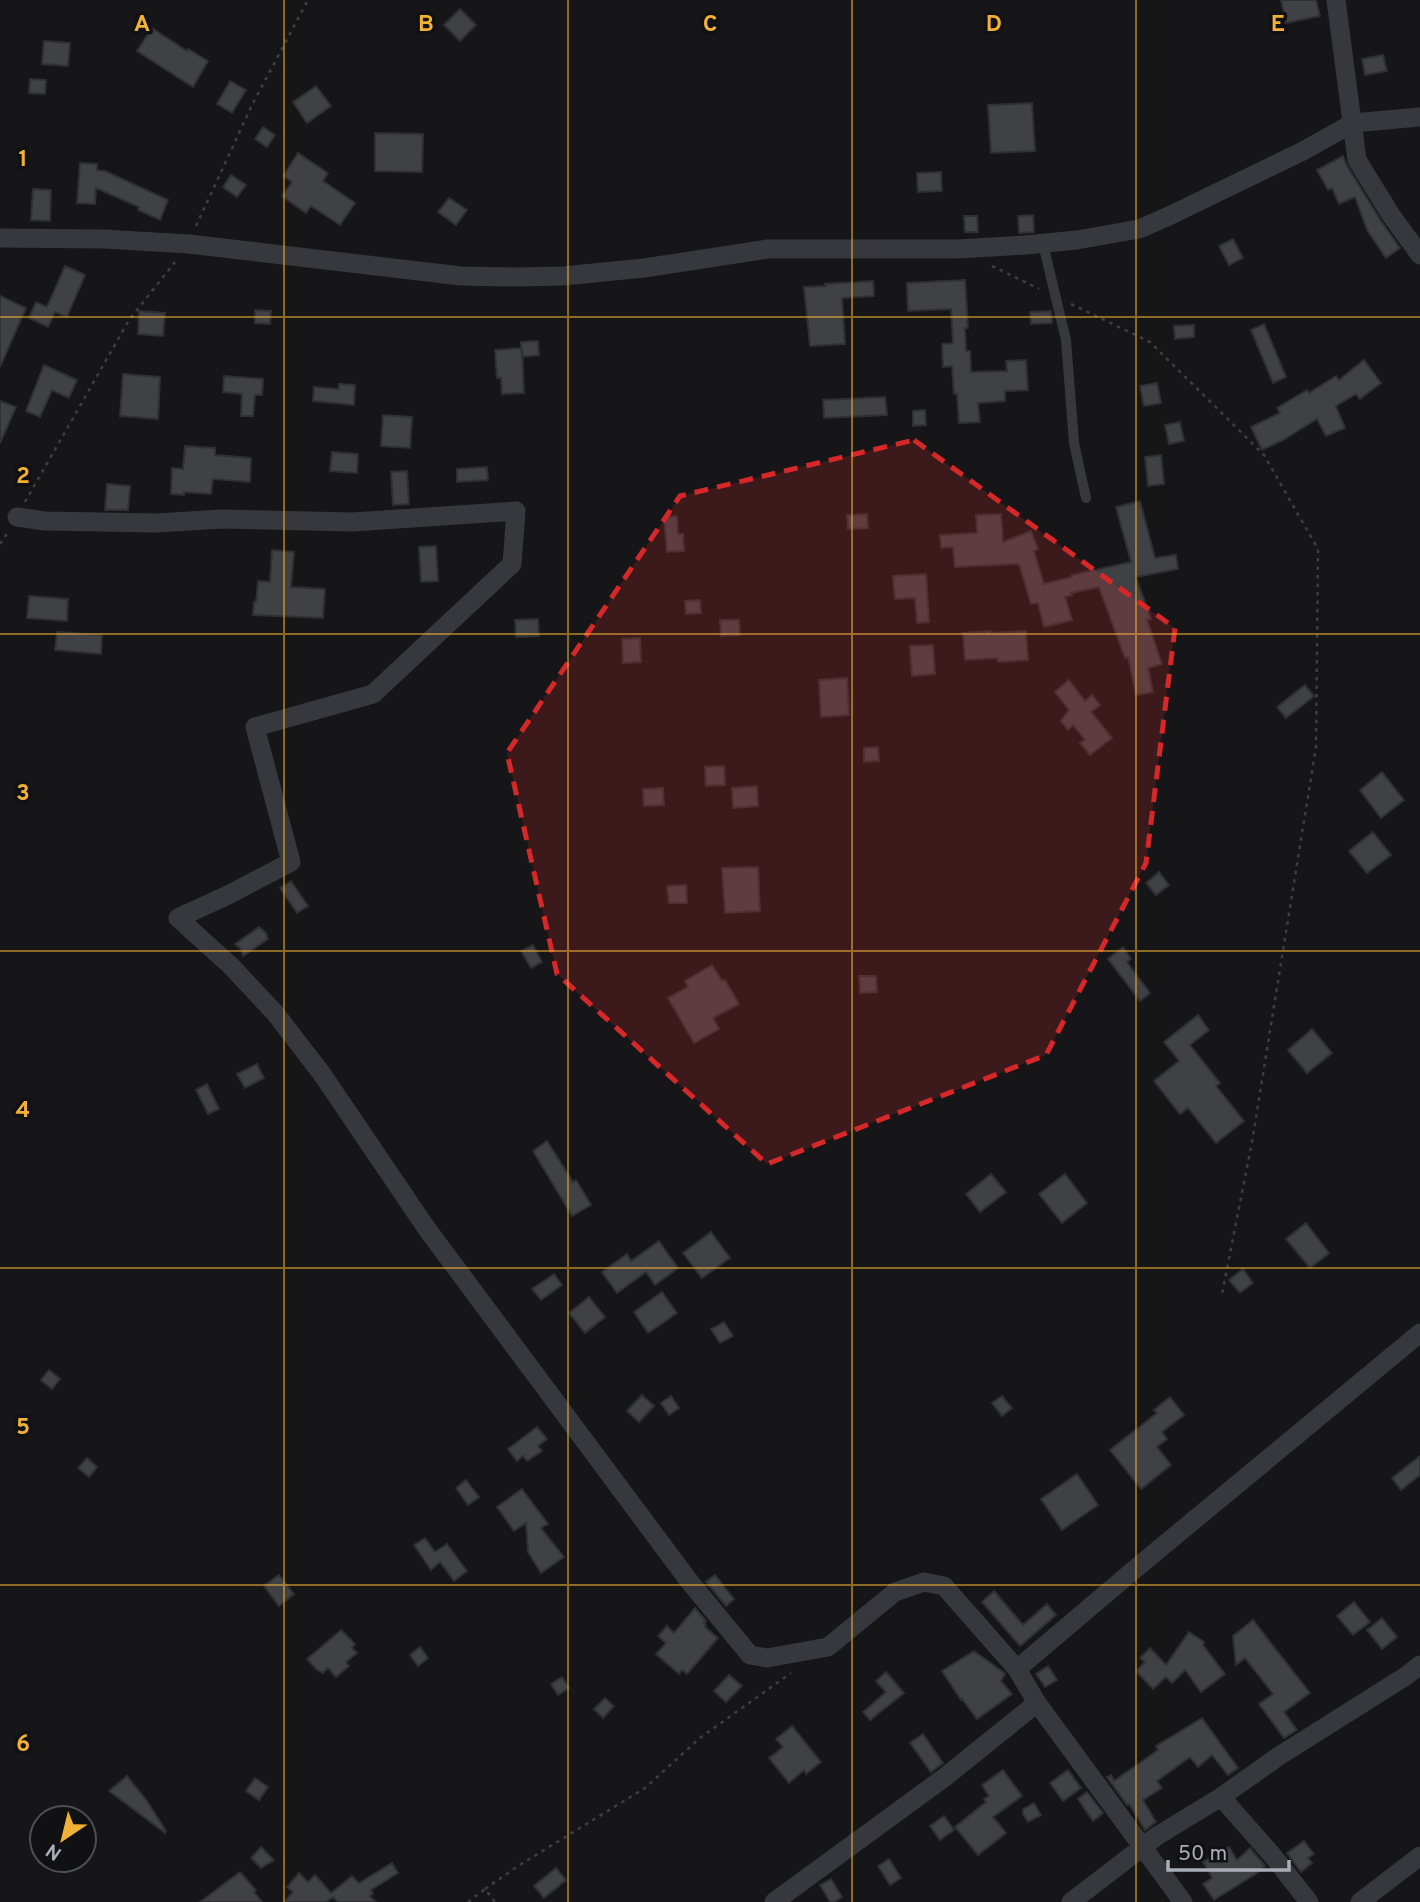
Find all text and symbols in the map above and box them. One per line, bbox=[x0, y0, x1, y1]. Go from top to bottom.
text: A bbox=[134, 11, 150, 40]
text: B bbox=[418, 11, 434, 40]
text: C bbox=[703, 11, 717, 40]
text: D bbox=[986, 11, 1002, 40]
text: E bbox=[1271, 11, 1285, 40]
text: 1 bbox=[18, 146, 28, 175]
text: 2 bbox=[16, 463, 30, 492]
text: 3 bbox=[16, 780, 30, 809]
text: 4 bbox=[16, 1097, 30, 1126]
text: 5 bbox=[16, 1414, 30, 1443]
text: 6 bbox=[16, 1731, 30, 1760]
north arrow bbox=[28, 1804, 98, 1874]
scale bar bbox=[1168, 1828, 1289, 1872]
text: N bbox=[42, 1838, 67, 1865]
text: 50 m bbox=[1178, 1841, 1227, 1868]

